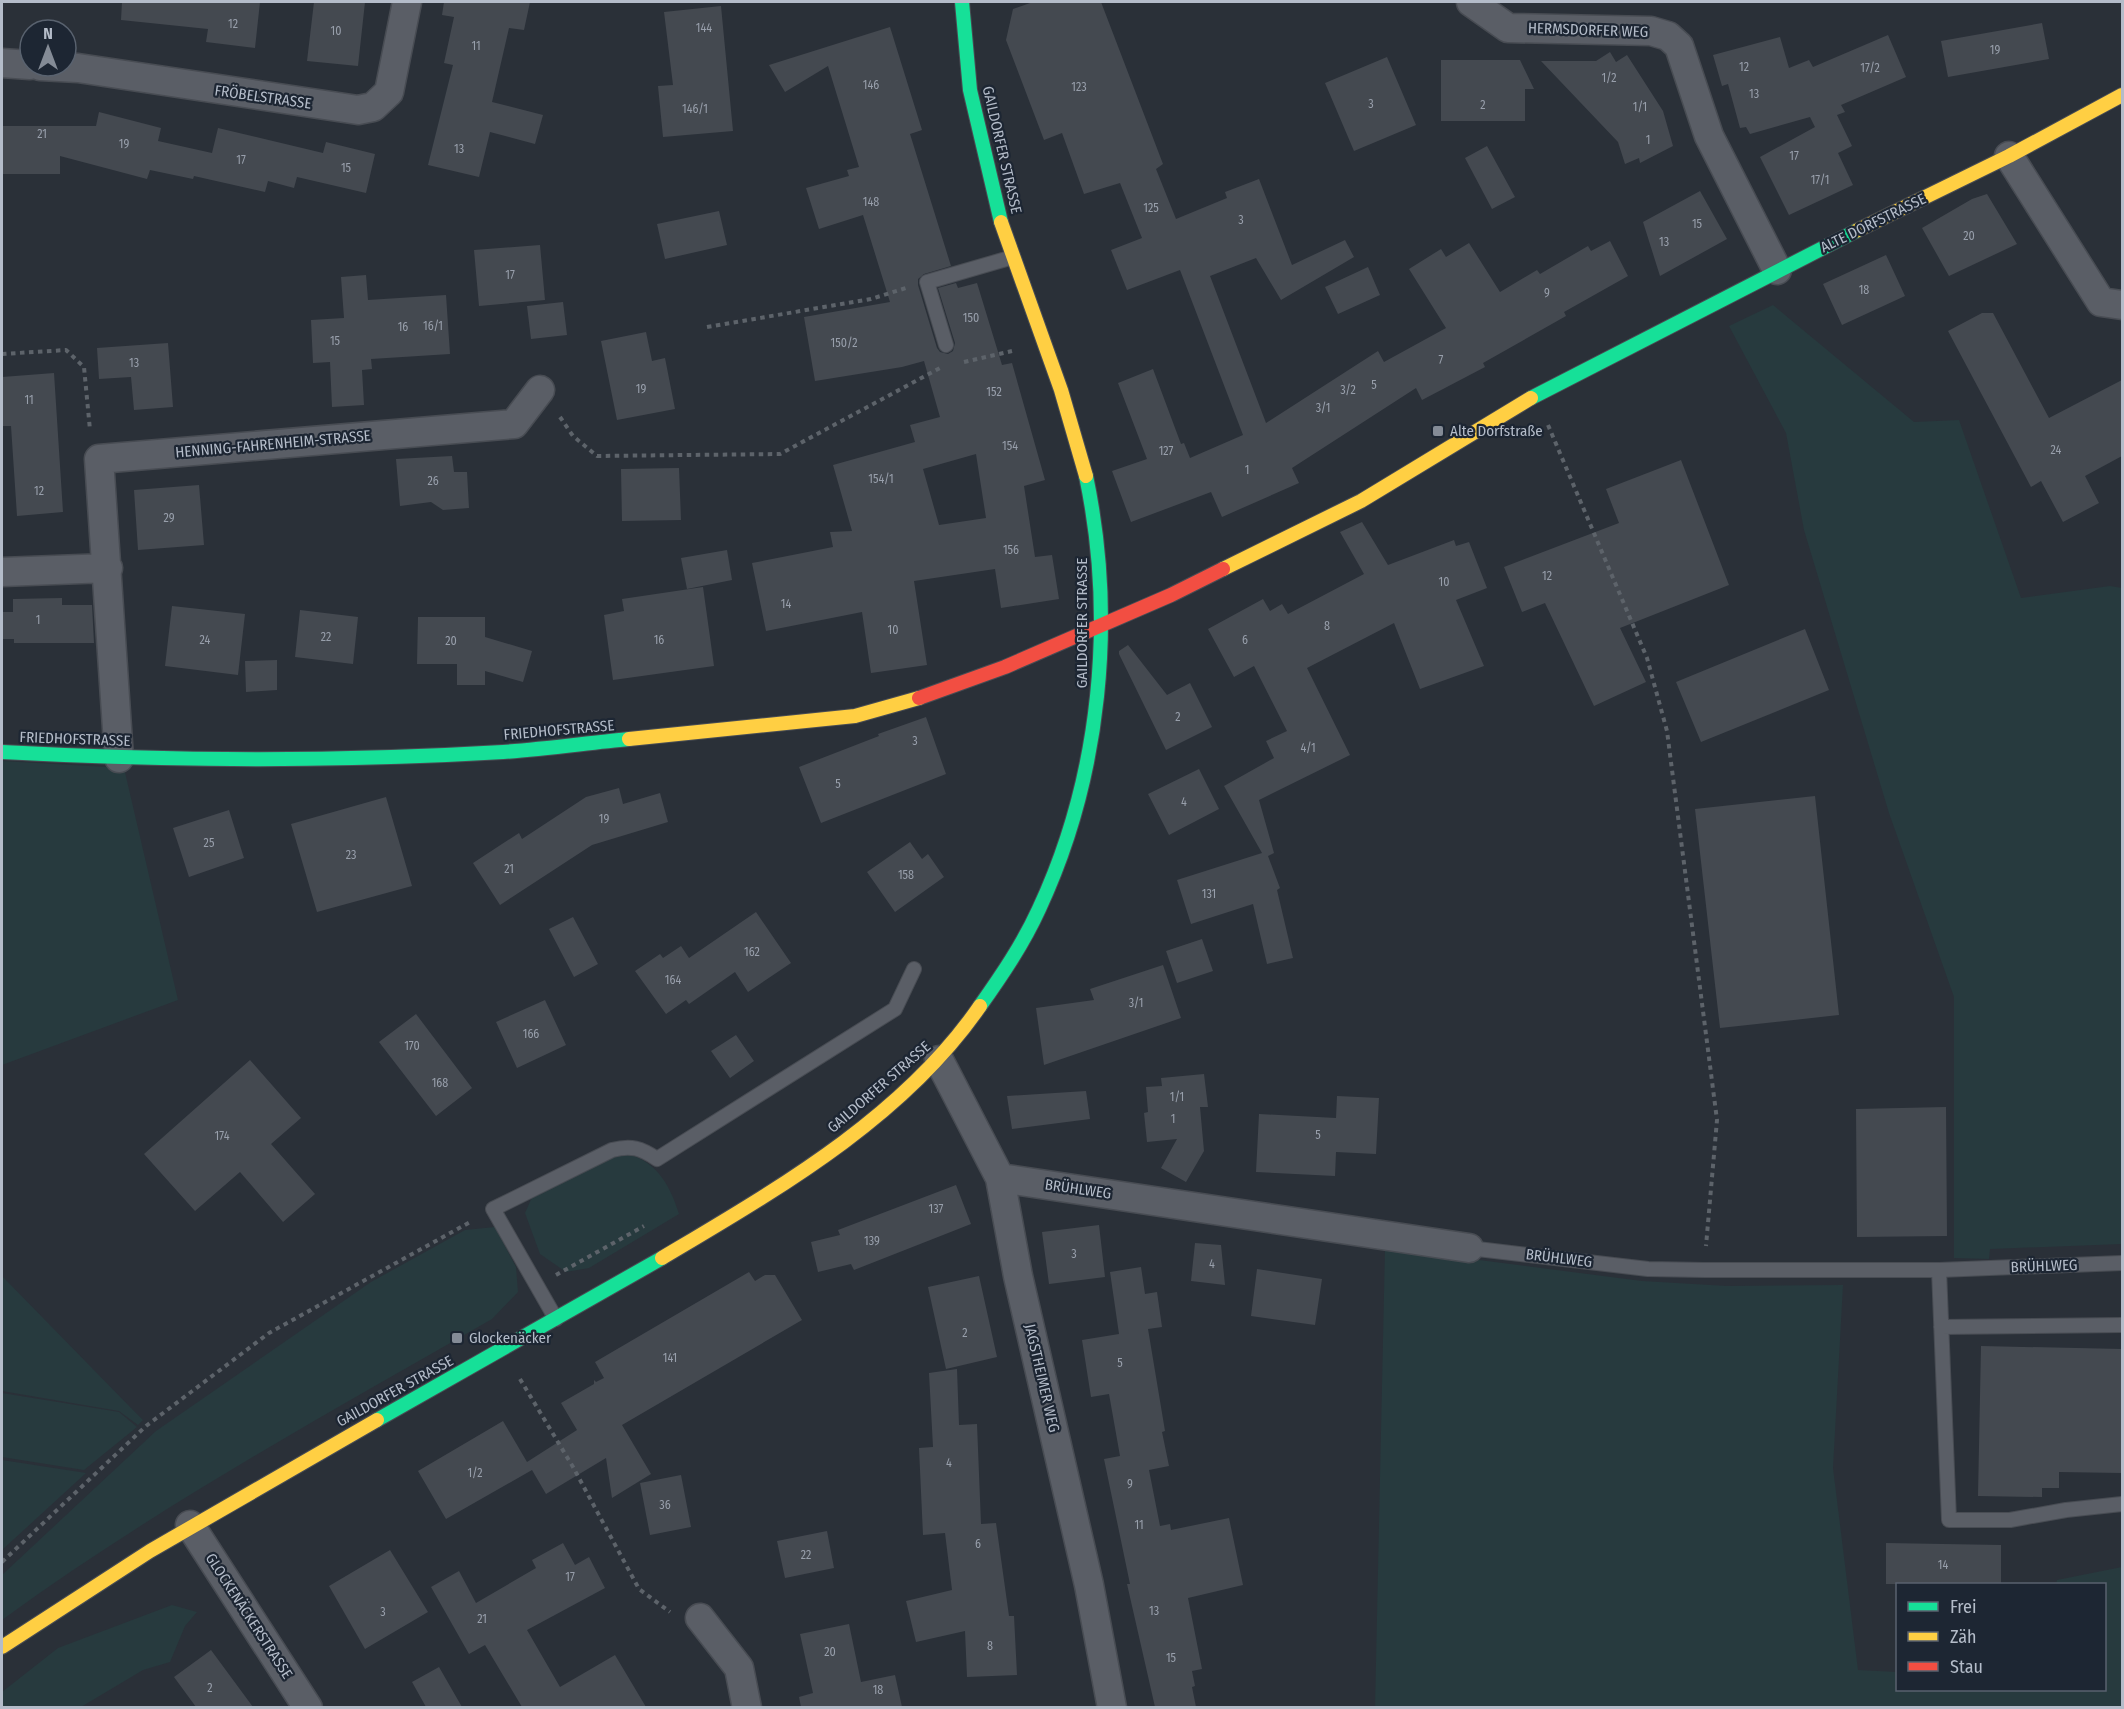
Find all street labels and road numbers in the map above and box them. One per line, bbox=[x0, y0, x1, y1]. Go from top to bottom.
street label: HERMSDORFER WEG bbox=[1527, 19, 1649, 41]
street label: FRÖBELSTRASSE bbox=[213, 81, 313, 113]
street label: GAILDORFER STRASSE bbox=[979, 84, 1025, 216]
street label: ALTE DORFSTRASSE bbox=[1817, 190, 1929, 256]
street label: HENNING-FAHRENHEIM-STRASSE bbox=[175, 426, 371, 462]
street label: GAILDORFER STRASSE bbox=[1073, 558, 1091, 688]
street label: FRIEDHOFSTRASSE bbox=[503, 716, 615, 744]
street label: FRIEDHOFSTRASSE bbox=[19, 728, 131, 750]
street label: GAILDORFER STRASSE bbox=[824, 1037, 934, 1137]
street label: BRÜHLWEG bbox=[1044, 1175, 1112, 1203]
street label: BRÜHLWEG bbox=[1525, 1245, 1593, 1271]
street label: BRÜHLWEG bbox=[2010, 1256, 2078, 1276]
street label: JAGSTHEIMER WEG bbox=[1021, 1322, 1063, 1434]
street label: GAILDORFER STRASSE bbox=[334, 1351, 456, 1431]
street label: GLOCKENÄCKERSTRASSE bbox=[202, 1550, 296, 1682]

